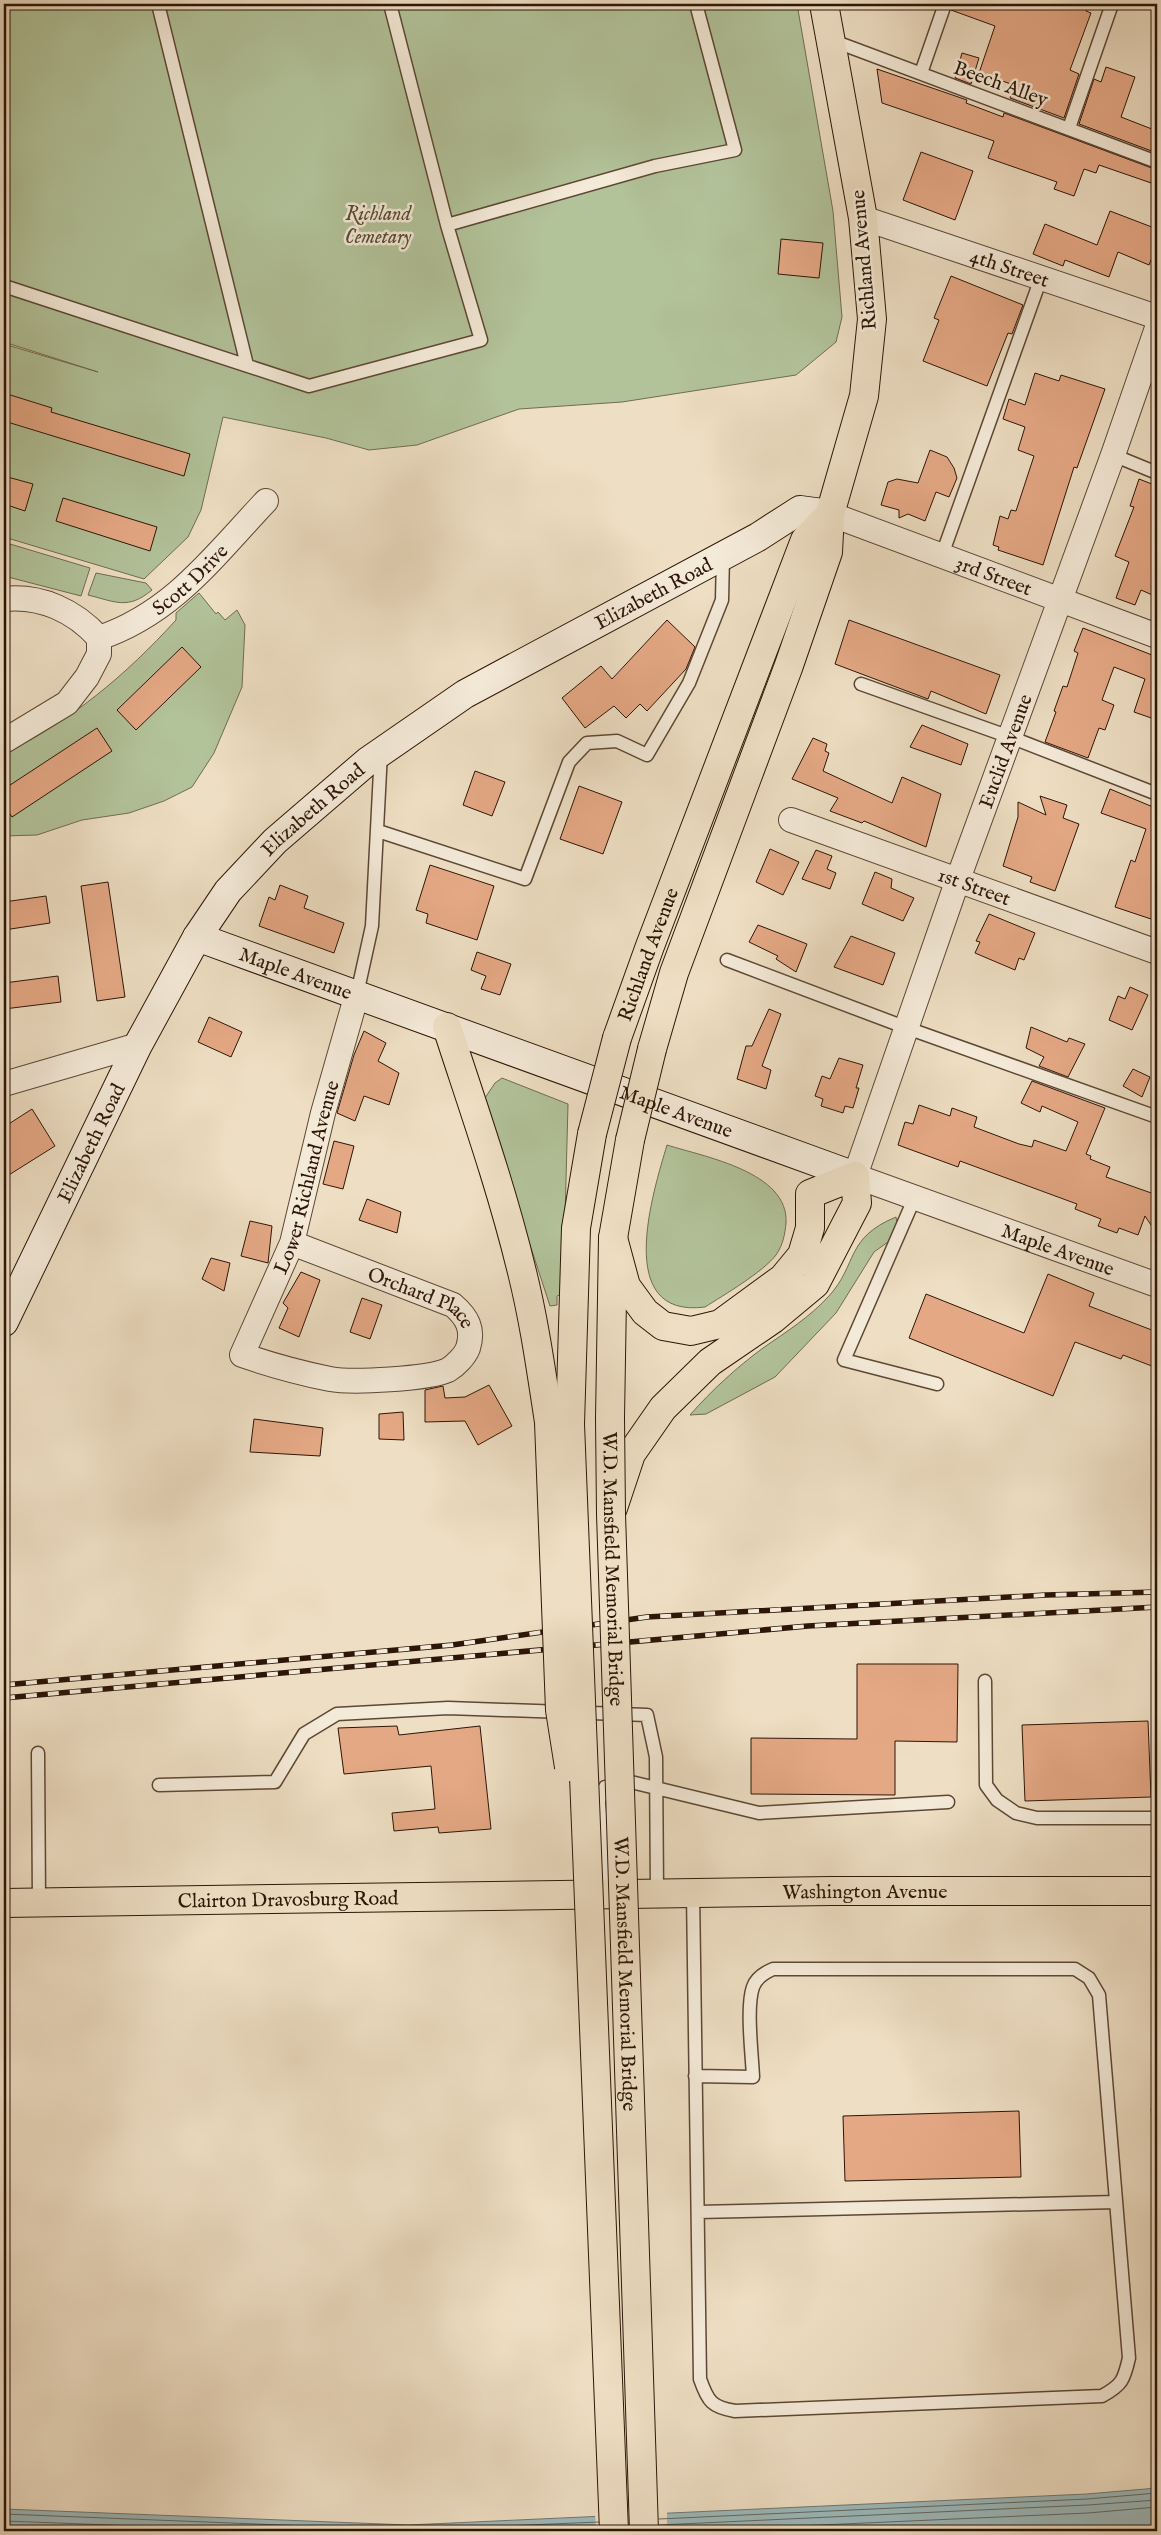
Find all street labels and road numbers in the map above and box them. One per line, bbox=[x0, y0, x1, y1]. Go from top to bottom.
street label: Beech Alley bbox=[950, 56, 1051, 113]
street label: Richland Avenue bbox=[846, 189, 883, 331]
street label: 4th Street bbox=[967, 244, 1052, 294]
street label: Scott Drive bbox=[148, 540, 234, 622]
street label: 3rd Street bbox=[952, 551, 1035, 602]
street label: Elizabeth Road bbox=[591, 553, 717, 636]
street label: Euclid Avenue bbox=[974, 691, 1039, 812]
street label: Elizabeth Road bbox=[256, 758, 371, 862]
street label: 1st Street bbox=[934, 863, 1014, 912]
street label: Richland Avenue bbox=[613, 885, 685, 1025]
street label: Maple Avenue bbox=[235, 942, 355, 1006]
street label: Lower Richland Avenue bbox=[269, 1078, 346, 1278]
street label: Elizabeth Road bbox=[53, 1079, 132, 1207]
street label: Maple Avenue bbox=[616, 1081, 736, 1144]
street label: Maple Avenue bbox=[998, 1219, 1117, 1283]
street label: Orchard Place bbox=[364, 1262, 479, 1332]
street label: W.D. Mansfield Memorial Bridge bbox=[596, 1431, 628, 1707]
street label: W.D. Mansfield Memorial Bridge bbox=[607, 1836, 641, 2112]
street label: Washington Avenue bbox=[782, 1880, 947, 1906]
street label: Clairton Dravosburg Road bbox=[177, 1886, 399, 1914]

